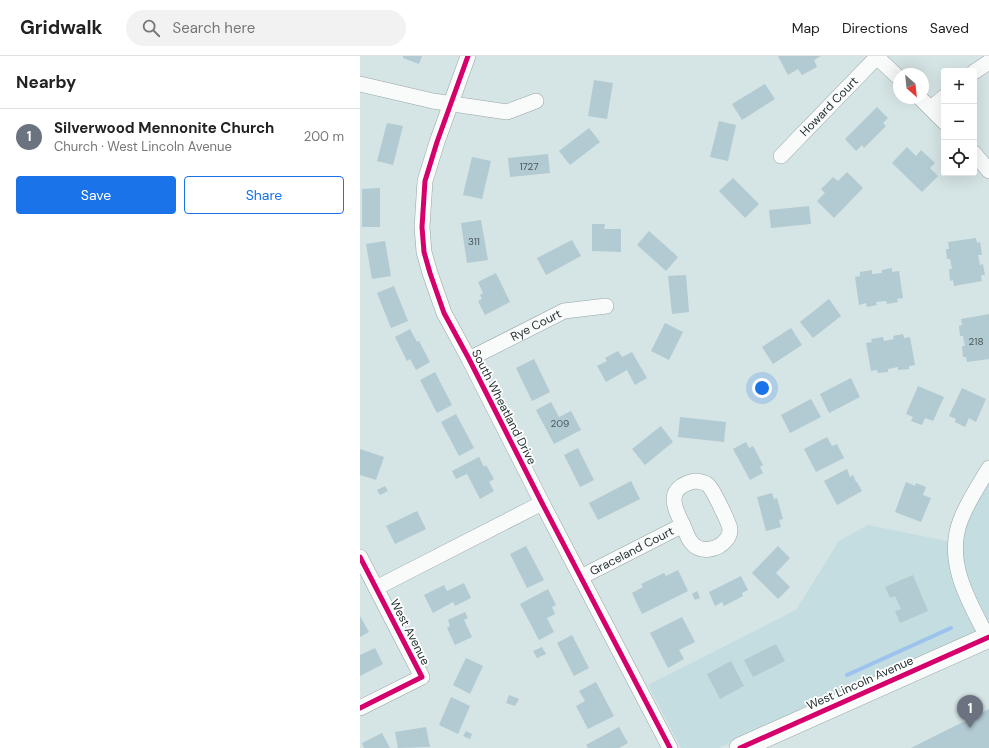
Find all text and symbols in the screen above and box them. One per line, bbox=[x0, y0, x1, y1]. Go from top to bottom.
search box bbox=[126, 10, 406, 46]
text: Gridwalk bbox=[20, 15, 102, 40]
icon: search bbox=[140, 17, 162, 39]
text: Search here bbox=[172, 18, 255, 38]
text: Map bbox=[792, 19, 820, 37]
text: Directions bbox=[842, 19, 908, 37]
text: Saved bbox=[930, 19, 969, 37]
north arrow bbox=[893, 68, 929, 104]
map controls bbox=[941, 68, 977, 176]
button: + bbox=[941, 68, 977, 104]
text: Nearby bbox=[16, 71, 76, 93]
street label: Howard Court bbox=[796, 73, 862, 140]
button: − bbox=[941, 104, 977, 140]
text: Silverwood Mennonite Church bbox=[54, 118, 274, 138]
text: 1 bbox=[27, 128, 31, 145]
text: 200 m bbox=[304, 128, 344, 145]
text: Church · West Lincoln Avenue bbox=[54, 138, 232, 155]
button: locate bbox=[941, 140, 977, 176]
house number: 1727 bbox=[519, 160, 539, 173]
button: Save bbox=[16, 176, 176, 214]
button: Share bbox=[184, 176, 344, 214]
house number: 311 bbox=[468, 235, 480, 248]
street label: Rye Court bbox=[508, 305, 564, 345]
house number: 218 bbox=[969, 335, 983, 348]
street label: South Wheatland Drive bbox=[468, 347, 540, 468]
your location bbox=[752, 378, 772, 398]
house number: 209 bbox=[551, 417, 569, 430]
street label: Graceland Court bbox=[587, 523, 677, 579]
street label: West Avenue bbox=[386, 596, 434, 668]
street label: West Lincoln Avenue bbox=[804, 652, 916, 714]
pin: 1 bbox=[957, 695, 983, 728]

